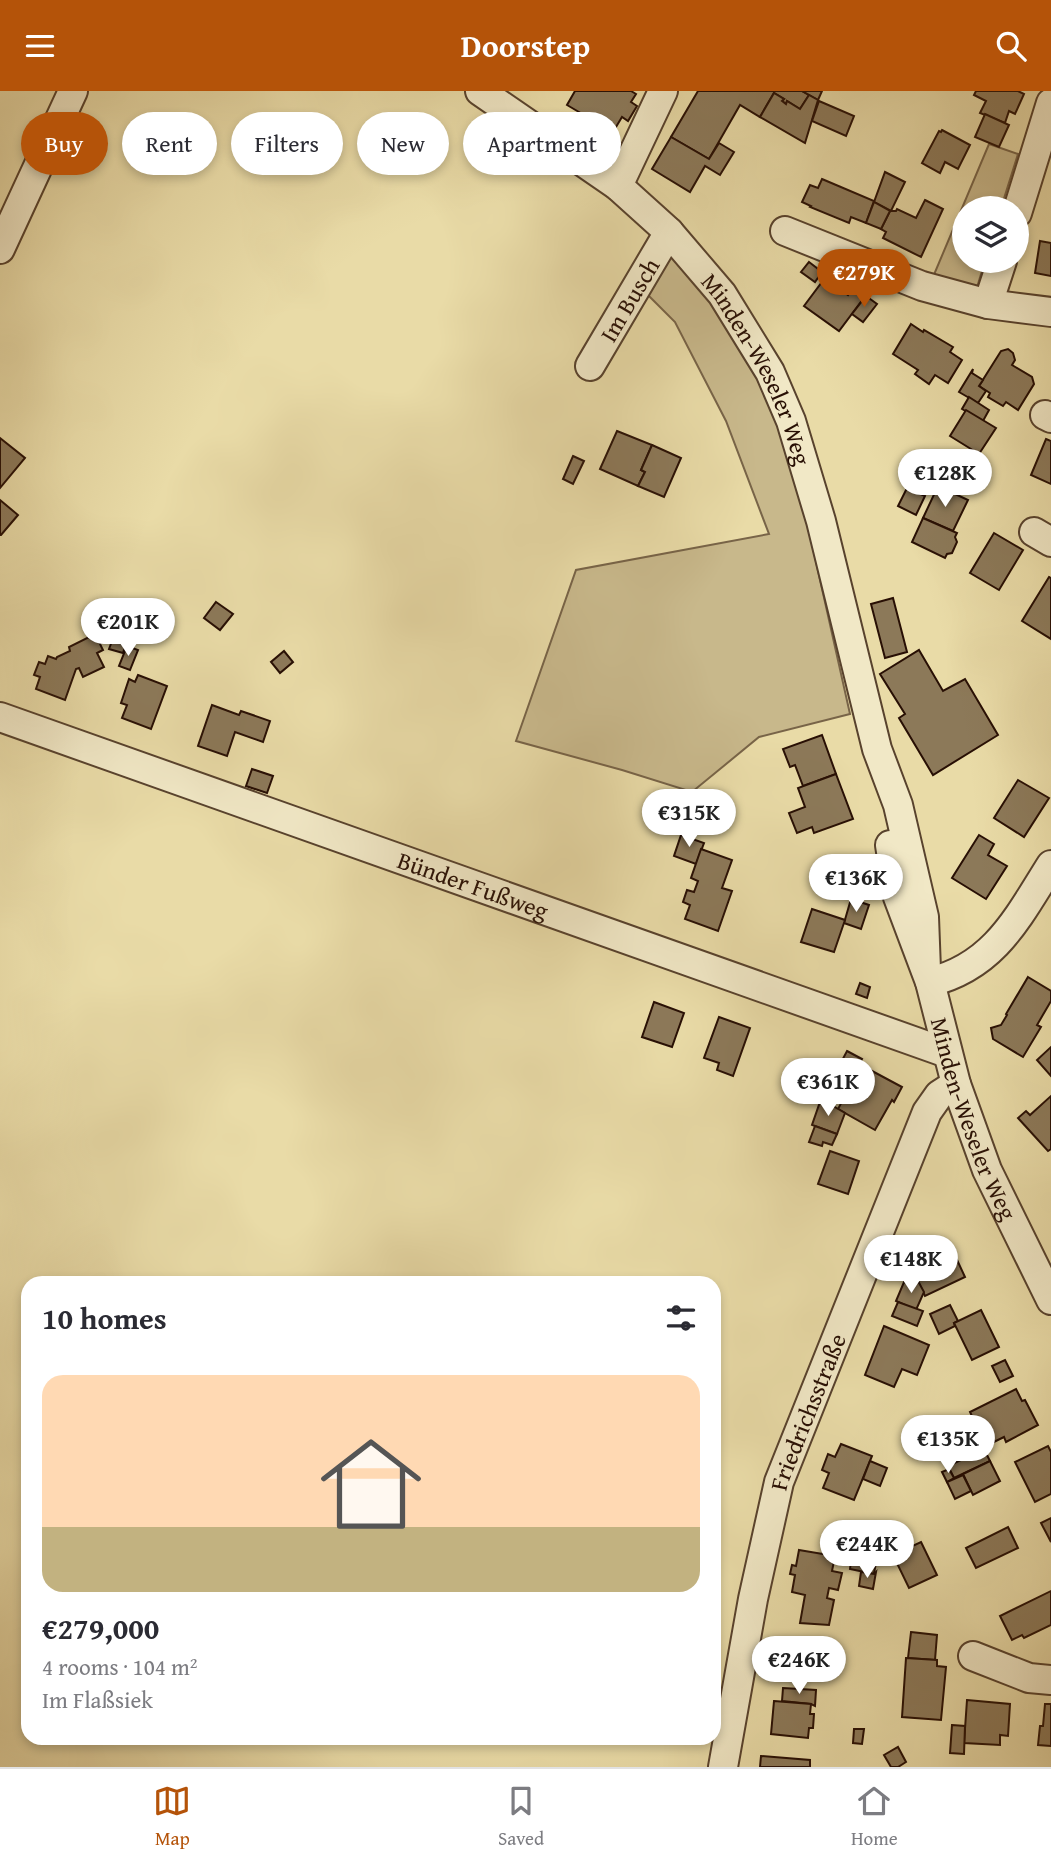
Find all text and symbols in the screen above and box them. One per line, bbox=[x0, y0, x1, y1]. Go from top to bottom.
text: Doorstep bbox=[461, 22, 590, 69]
icon: menu bbox=[21, 27, 59, 65]
icon: search bbox=[992, 27, 1030, 65]
chip: Buy bbox=[21, 112, 108, 175]
chip: Rent bbox=[122, 112, 217, 175]
chip: Filters bbox=[231, 112, 343, 175]
chip: New bbox=[357, 112, 449, 175]
chip: Apartment bbox=[463, 112, 621, 175]
map controls bbox=[952, 196, 1029, 273]
button: layers bbox=[952, 196, 1029, 273]
pin: €279K bbox=[815, 249, 913, 309]
street label: Im Busch bbox=[591, 251, 668, 348]
text: €279K bbox=[833, 255, 895, 288]
street label: Minden-Weseler Weg bbox=[694, 265, 821, 469]
pin: €128K bbox=[896, 449, 994, 509]
text: €128K bbox=[914, 455, 976, 488]
pin: €201K bbox=[79, 599, 177, 658]
text: €201K bbox=[97, 604, 159, 637]
pin: €315K bbox=[640, 789, 738, 849]
text: €315K bbox=[658, 795, 720, 828]
street label: Bünder Fußweg bbox=[393, 842, 553, 928]
pin: €136K bbox=[807, 855, 905, 914]
text: €136K bbox=[825, 860, 887, 893]
street label: Minden-Weseler Weg bbox=[922, 1014, 1026, 1226]
pin: €361K bbox=[779, 1059, 877, 1118]
text: €361K bbox=[797, 1064, 859, 1097]
pin: €148K bbox=[862, 1235, 960, 1295]
text: €148K bbox=[880, 1241, 942, 1274]
text: 10 homes bbox=[42, 1296, 167, 1340]
icon: filters bbox=[662, 1299, 700, 1337]
street label: Friedrichsstraße bbox=[760, 1328, 854, 1493]
pin: €135K bbox=[899, 1415, 997, 1475]
icon: home bbox=[308, 1421, 434, 1547]
text: €135K bbox=[917, 1421, 979, 1454]
pin: €244K bbox=[818, 1521, 916, 1580]
text: €244K bbox=[836, 1526, 898, 1559]
text: €279,000 bbox=[42, 1606, 159, 1650]
pin: €246K bbox=[750, 1637, 848, 1696]
text: €246K bbox=[768, 1642, 830, 1675]
text: 4 rooms · 104 m² bbox=[42, 1650, 197, 1683]
text: Im Flaßsiek bbox=[42, 1683, 153, 1716]
tab: Map bbox=[153, 1782, 191, 1852]
tab: Saved bbox=[498, 1782, 544, 1852]
tab: Home bbox=[851, 1782, 898, 1852]

